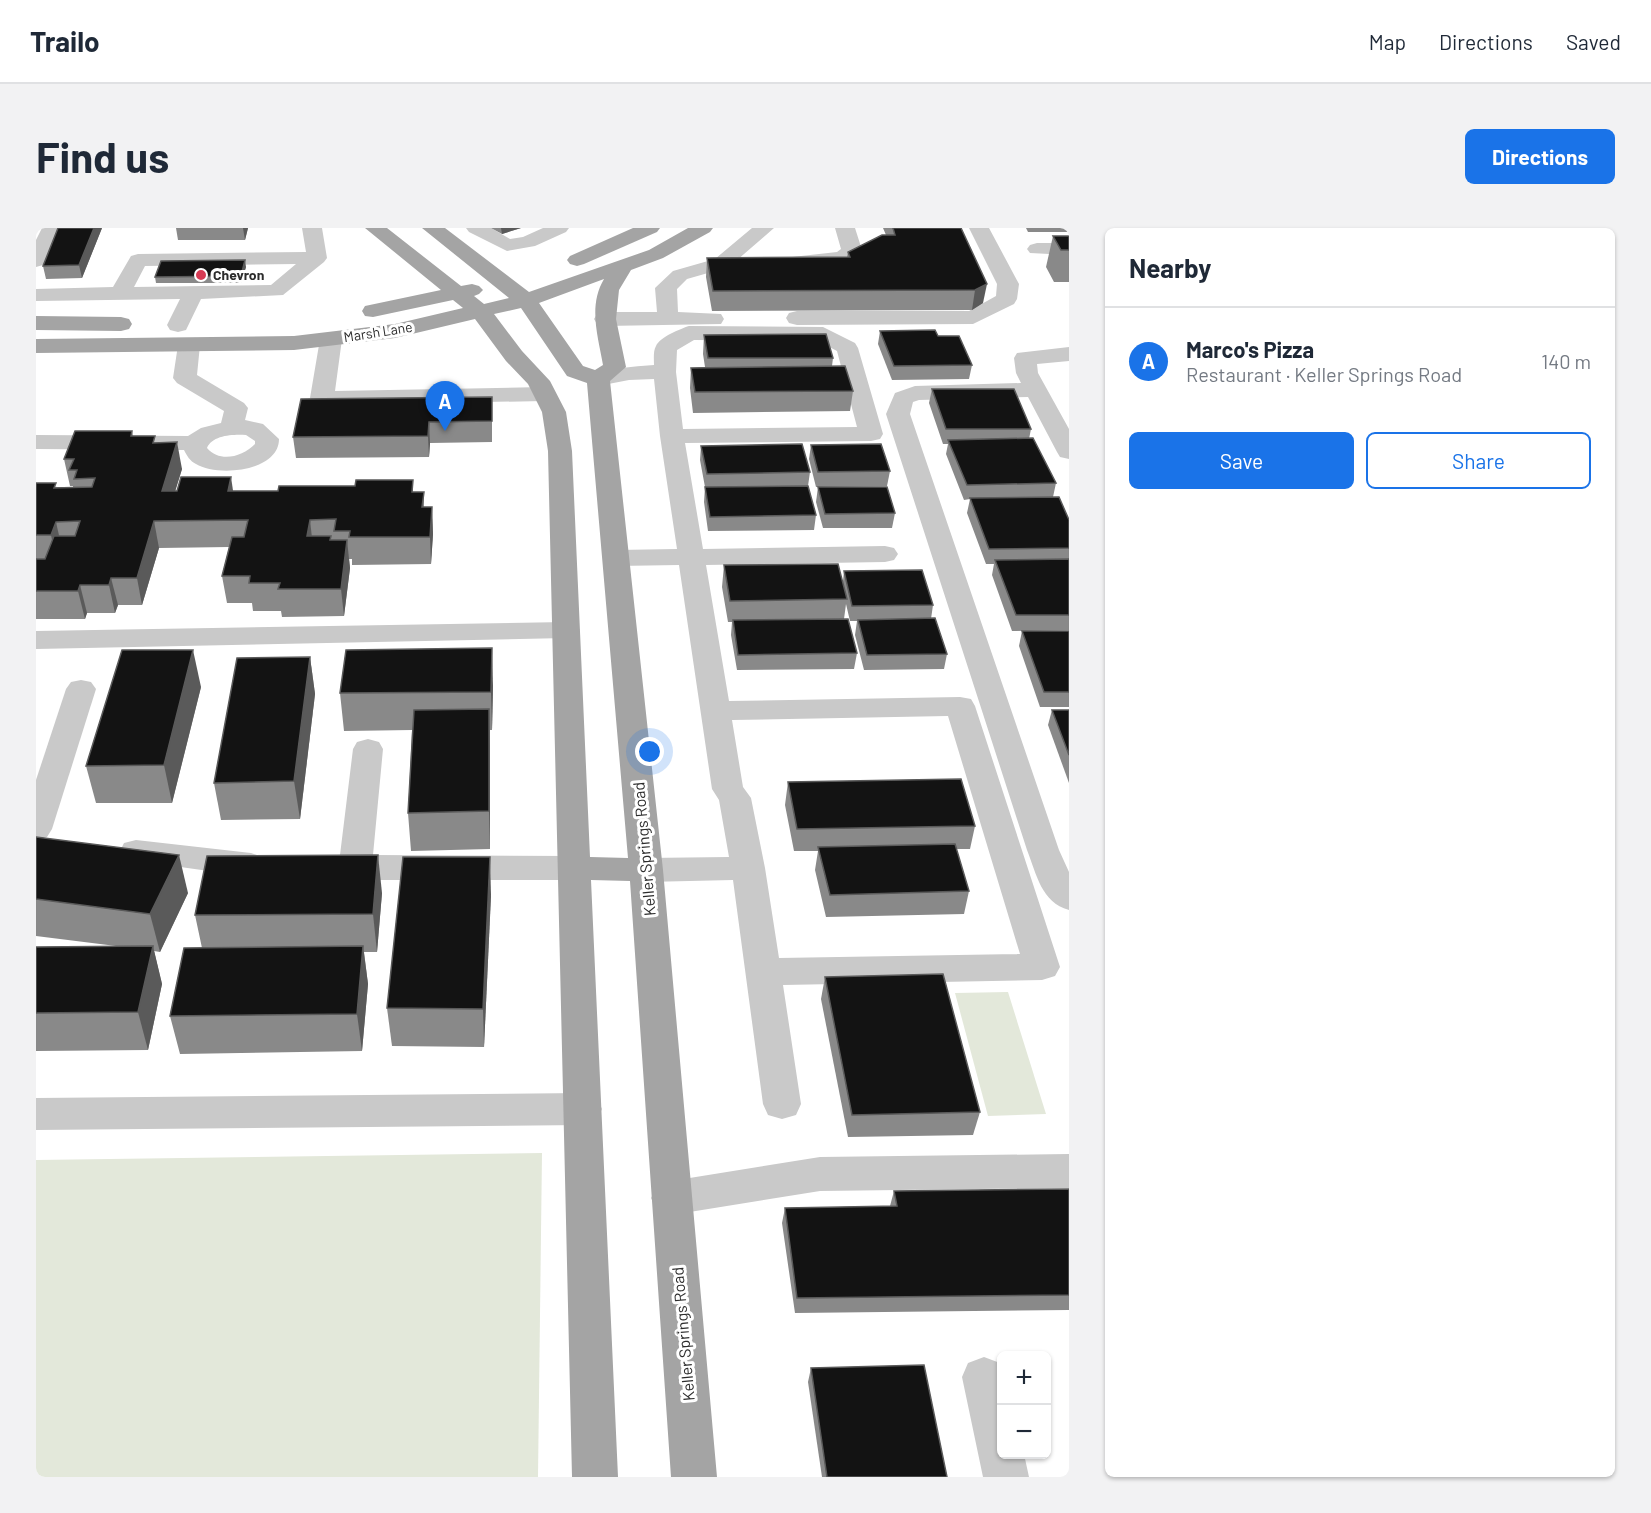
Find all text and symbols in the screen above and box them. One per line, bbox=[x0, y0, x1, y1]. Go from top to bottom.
text: Trailo bbox=[30, 24, 100, 58]
text: Map bbox=[1369, 29, 1406, 54]
text: Directions bbox=[1439, 29, 1533, 54]
text: Saved bbox=[1566, 29, 1621, 54]
button: Directions bbox=[1465, 129, 1615, 184]
text: Find us bbox=[36, 131, 169, 181]
text: Nearby bbox=[1129, 252, 1211, 283]
place label: Chevron bbox=[213, 266, 264, 283]
marker: Chevron bbox=[194, 268, 208, 282]
street label: Marsh Lane bbox=[342, 318, 413, 345]
text: Marco's Pizza bbox=[1186, 336, 1314, 362]
text: A bbox=[1142, 349, 1155, 373]
text: 140 m bbox=[1541, 349, 1591, 373]
text: Restaurant · Keller Springs Road bbox=[1186, 362, 1462, 386]
pin: A bbox=[426, 382, 464, 431]
button: Save bbox=[1129, 432, 1354, 489]
button: Share bbox=[1366, 432, 1591, 489]
your location bbox=[635, 737, 664, 766]
street label: Keller Springs Road bbox=[628, 781, 659, 917]
street label: Keller Springs Road bbox=[667, 1266, 698, 1402]
map controls bbox=[997, 1351, 1051, 1459]
button: + bbox=[997, 1351, 1051, 1405]
button: − bbox=[997, 1405, 1051, 1459]

